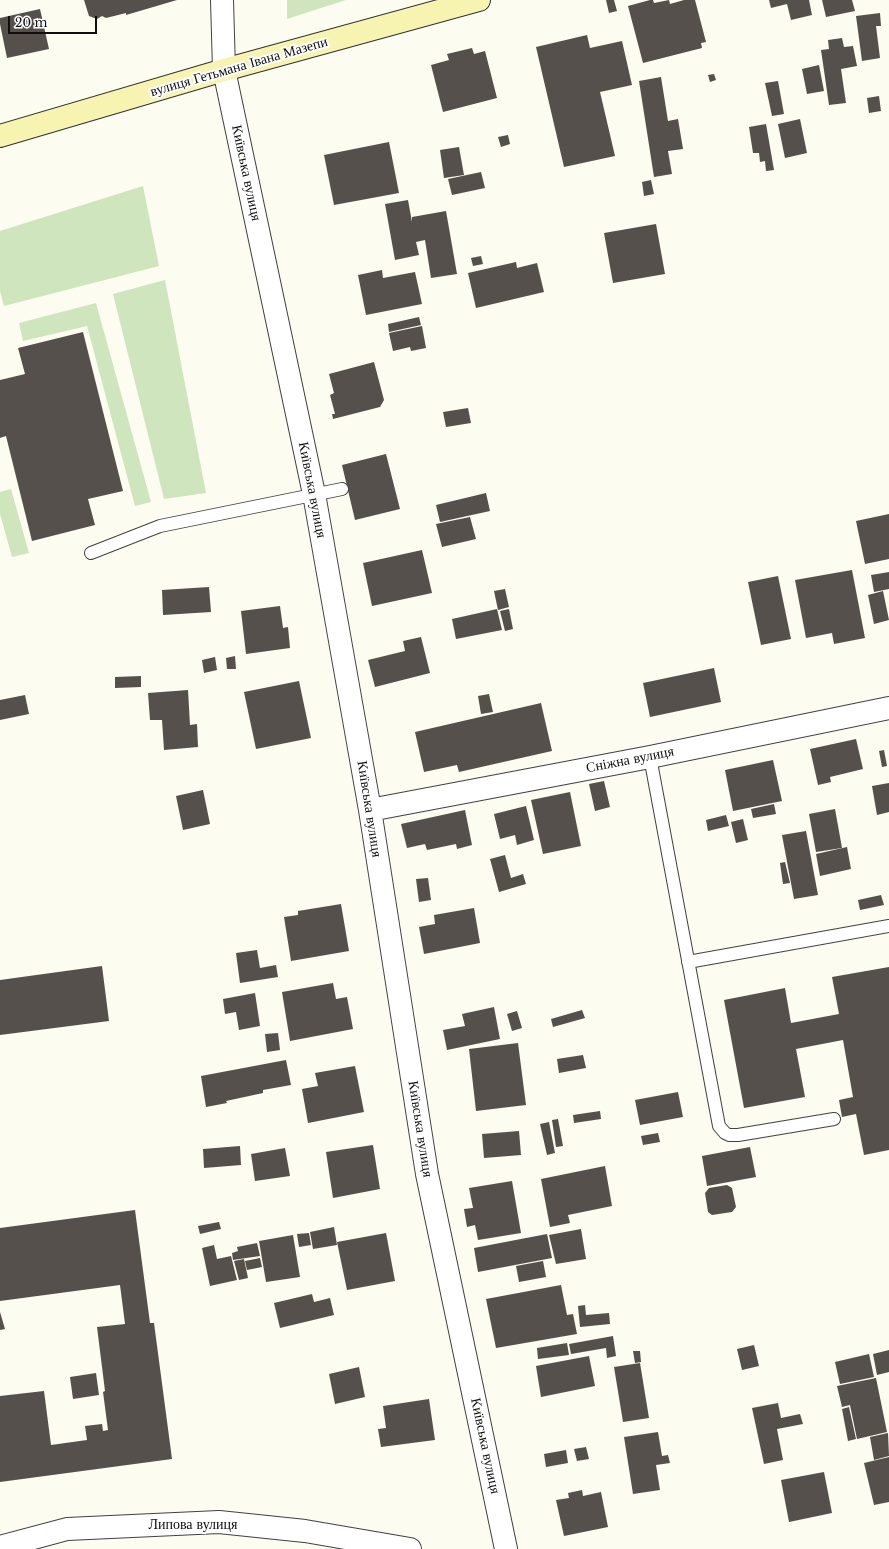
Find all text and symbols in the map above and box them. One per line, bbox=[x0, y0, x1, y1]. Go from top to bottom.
scale bar bbox=[10, 8, 99, 34]
text: 20 m bbox=[15, 15, 47, 30]
street label: вулиця Гетьмана Івана Мазепи bbox=[148, 34, 330, 100]
street label: Київська вулиця bbox=[228, 124, 264, 222]
street label: Київська вулиця bbox=[294, 440, 330, 540]
street label: Сніжна вулиця bbox=[585, 743, 675, 777]
street label: Київська вулиця bbox=[353, 759, 385, 859]
street label: Київська вулиця bbox=[404, 1079, 436, 1179]
street label: Київська вулиця bbox=[467, 1397, 503, 1495]
street label: Липова вулиця bbox=[148, 1517, 238, 1533]

